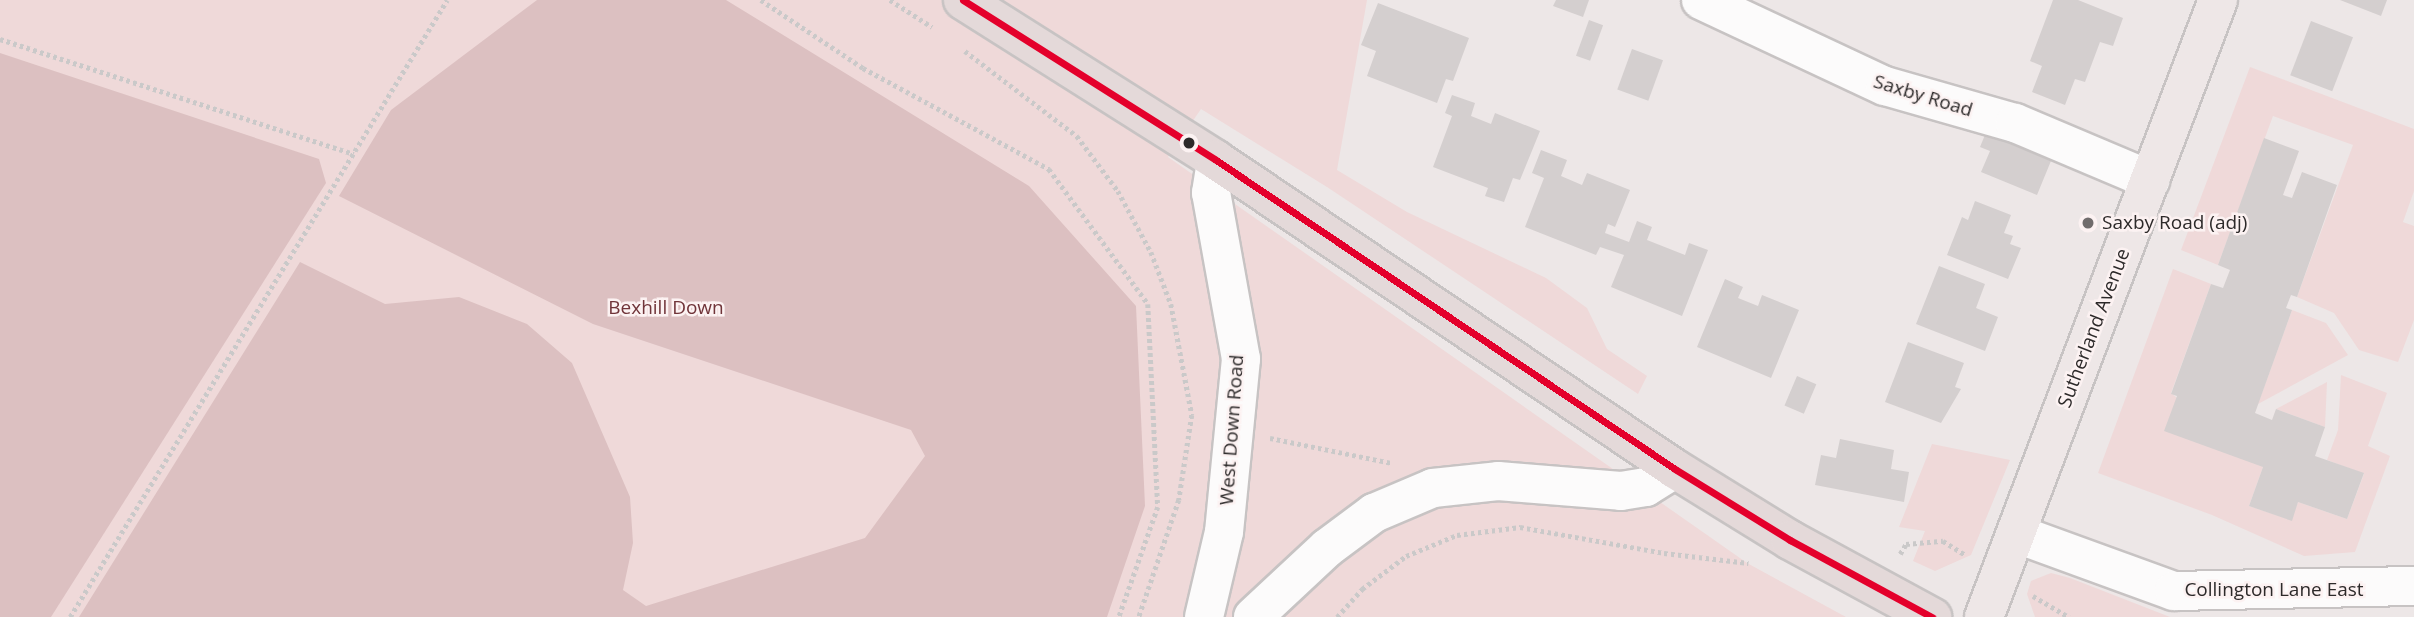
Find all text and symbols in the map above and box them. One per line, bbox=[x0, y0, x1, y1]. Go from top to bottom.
street label: Saxby Road bbox=[1871, 70, 1975, 122]
unlabelled marker bbox=[1182, 136, 1196, 150]
place label: Saxby Road (adj) bbox=[2102, 212, 2247, 234]
marker: Saxby Road (adj) bbox=[2080, 215, 2096, 231]
street label: Sutherland Avenue bbox=[2053, 245, 2135, 411]
park label: Bexhill Down bbox=[608, 297, 724, 319]
street label: West Down Road bbox=[1215, 354, 1249, 506]
street label: Collington Lane East bbox=[2184, 579, 2364, 601]

